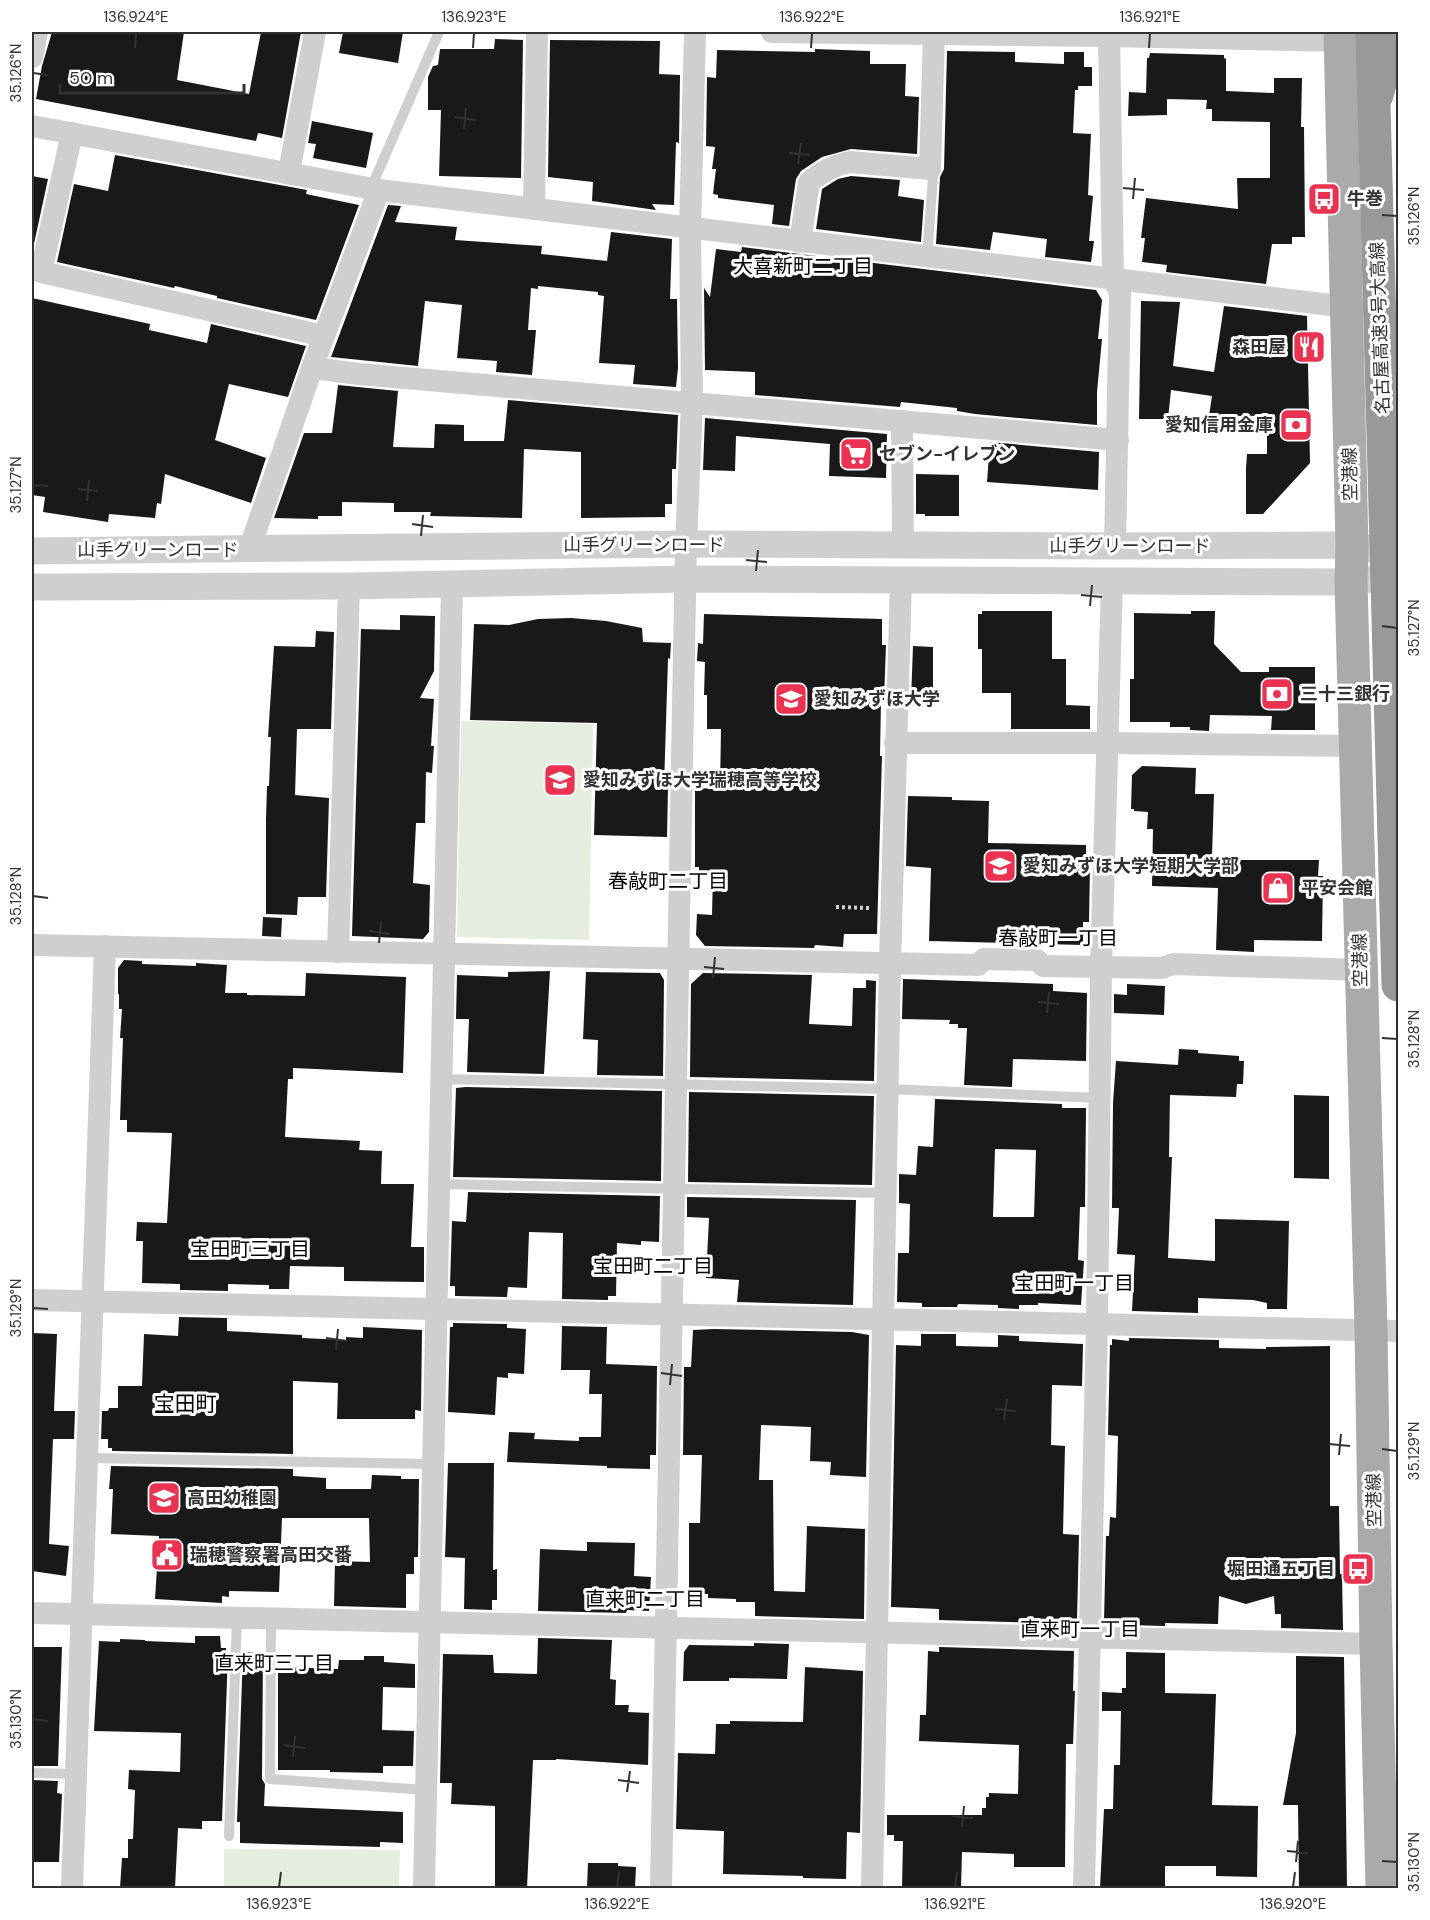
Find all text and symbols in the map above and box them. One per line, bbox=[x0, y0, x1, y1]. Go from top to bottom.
text: 136.924°E bbox=[103, 7, 169, 27]
text: 136.923°E bbox=[441, 7, 507, 27]
text: 136.922°E bbox=[780, 7, 844, 27]
text: 136.921°E bbox=[1119, 7, 1181, 27]
text: 35.126°N bbox=[6, 44, 26, 102]
scale bar bbox=[60, 57, 244, 95]
text: 50 m bbox=[69, 66, 113, 90]
bus stop icon: 牛巻 bbox=[1306, 181, 1342, 217]
place label: 牛巻 bbox=[1347, 187, 1383, 211]
text: 35.126°N bbox=[1404, 187, 1424, 245]
street label: 名古屋高速3号大高線 bbox=[1365, 241, 1395, 415]
district label: 大喜新町二丁目 bbox=[733, 253, 873, 279]
restaurant icon: 森田屋 bbox=[1291, 329, 1327, 365]
place label: 森田屋 bbox=[1232, 335, 1286, 359]
bank icon: 愛知信用金庫 bbox=[1278, 407, 1314, 443]
place label: 愛知信用金庫 bbox=[1165, 413, 1273, 437]
supermarket icon: セブン-イレブン bbox=[838, 436, 874, 472]
place label: セブン-イレブン bbox=[879, 442, 1015, 466]
street label: 空港線 bbox=[1338, 447, 1362, 501]
text: 35.127°N bbox=[6, 456, 26, 514]
street label: 山手グリーンロード bbox=[563, 533, 725, 557]
street label: 山手グリーンロード bbox=[1049, 534, 1211, 558]
street label: 山手グリーンロード bbox=[77, 538, 239, 562]
text: 35.127°N bbox=[1404, 599, 1424, 657]
bank icon: 三十三銀行 bbox=[1259, 676, 1295, 712]
school or university icon: 愛知みずほ大学 bbox=[773, 681, 809, 717]
place label: 三十三銀行 bbox=[1300, 682, 1390, 706]
place label: 愛知みずほ大学 bbox=[814, 687, 940, 711]
school or university icon: 愛知みずほ大学瑞穂高等学校 bbox=[542, 762, 578, 798]
place label: 愛知みずほ大学瑞穂高等学校 bbox=[583, 768, 817, 792]
school or university icon: 愛知みずほ大学短期大学部 bbox=[982, 848, 1018, 884]
place label: 愛知みずほ大学短期大学部 bbox=[1023, 854, 1239, 878]
text: 35.128°N bbox=[6, 867, 26, 925]
district label: 春敲町二丁目 bbox=[608, 868, 728, 894]
shop icon: 平安会館 bbox=[1260, 870, 1296, 906]
place label: 平安会館 bbox=[1301, 876, 1373, 900]
district label: 春敲町一丁目 bbox=[998, 925, 1118, 951]
street label: 空港線 bbox=[1348, 933, 1372, 987]
text: 35.128°N bbox=[1404, 1010, 1424, 1068]
district label: 宝田町三丁目 bbox=[190, 1236, 310, 1262]
district label: 宝田町二丁目 bbox=[593, 1253, 713, 1279]
district label: 宝田町一丁目 bbox=[1014, 1270, 1134, 1296]
text: 35.129°N bbox=[6, 1279, 26, 1337]
district label: 宝田町 bbox=[154, 1390, 217, 1418]
text: 35.129°N bbox=[1404, 1422, 1424, 1480]
street label: 空港線 bbox=[1362, 1473, 1386, 1527]
school or university icon: 高田幼稚園 bbox=[146, 1480, 182, 1516]
place label: 高田幼稚園 bbox=[187, 1486, 277, 1510]
public building icon: 瑞穂警察署高田交番 bbox=[149, 1537, 185, 1573]
place label: 瑞穂警察署高田交番 bbox=[190, 1543, 352, 1567]
bus stop icon: 堀田通五丁目 bbox=[1340, 1551, 1376, 1587]
place label: 堀田通五丁目 bbox=[1227, 1557, 1335, 1581]
district label: 直来町二丁目 bbox=[585, 1586, 705, 1612]
district label: 直来町一丁目 bbox=[1020, 1616, 1140, 1642]
district label: 直来町三丁目 bbox=[214, 1650, 334, 1676]
text: 35.130°N bbox=[6, 1689, 26, 1749]
text: 35.130°N bbox=[1404, 1832, 1424, 1892]
text: 136.923°E bbox=[246, 1894, 312, 1914]
text: 136.922°E bbox=[585, 1894, 649, 1914]
text: 136.921°E bbox=[924, 1894, 986, 1914]
text: 136.920°E bbox=[1260, 1894, 1326, 1914]

